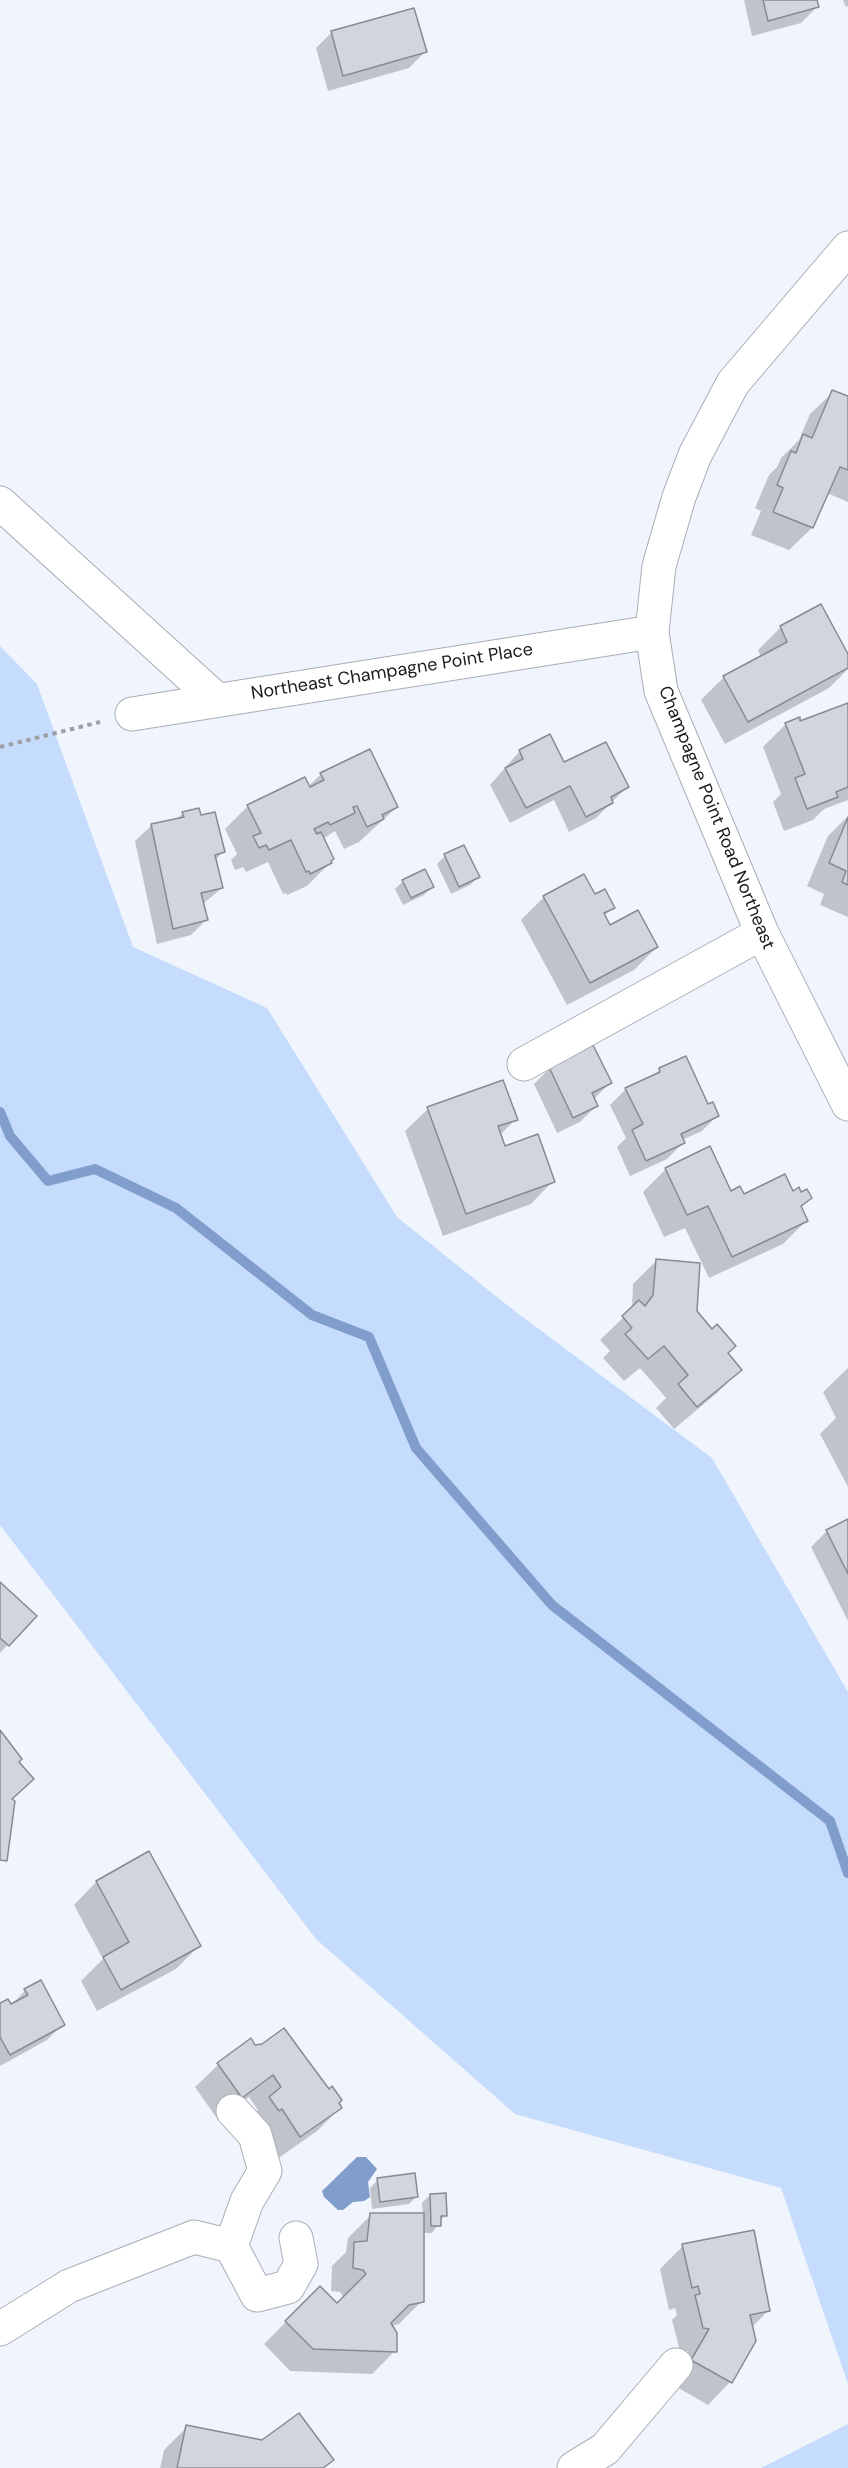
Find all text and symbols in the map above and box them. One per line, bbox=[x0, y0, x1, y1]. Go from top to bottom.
street label: Northeast Champagne Point Place bbox=[250, 639, 534, 705]
street label: Champagne Point Road Northeast bbox=[653, 683, 779, 953]

